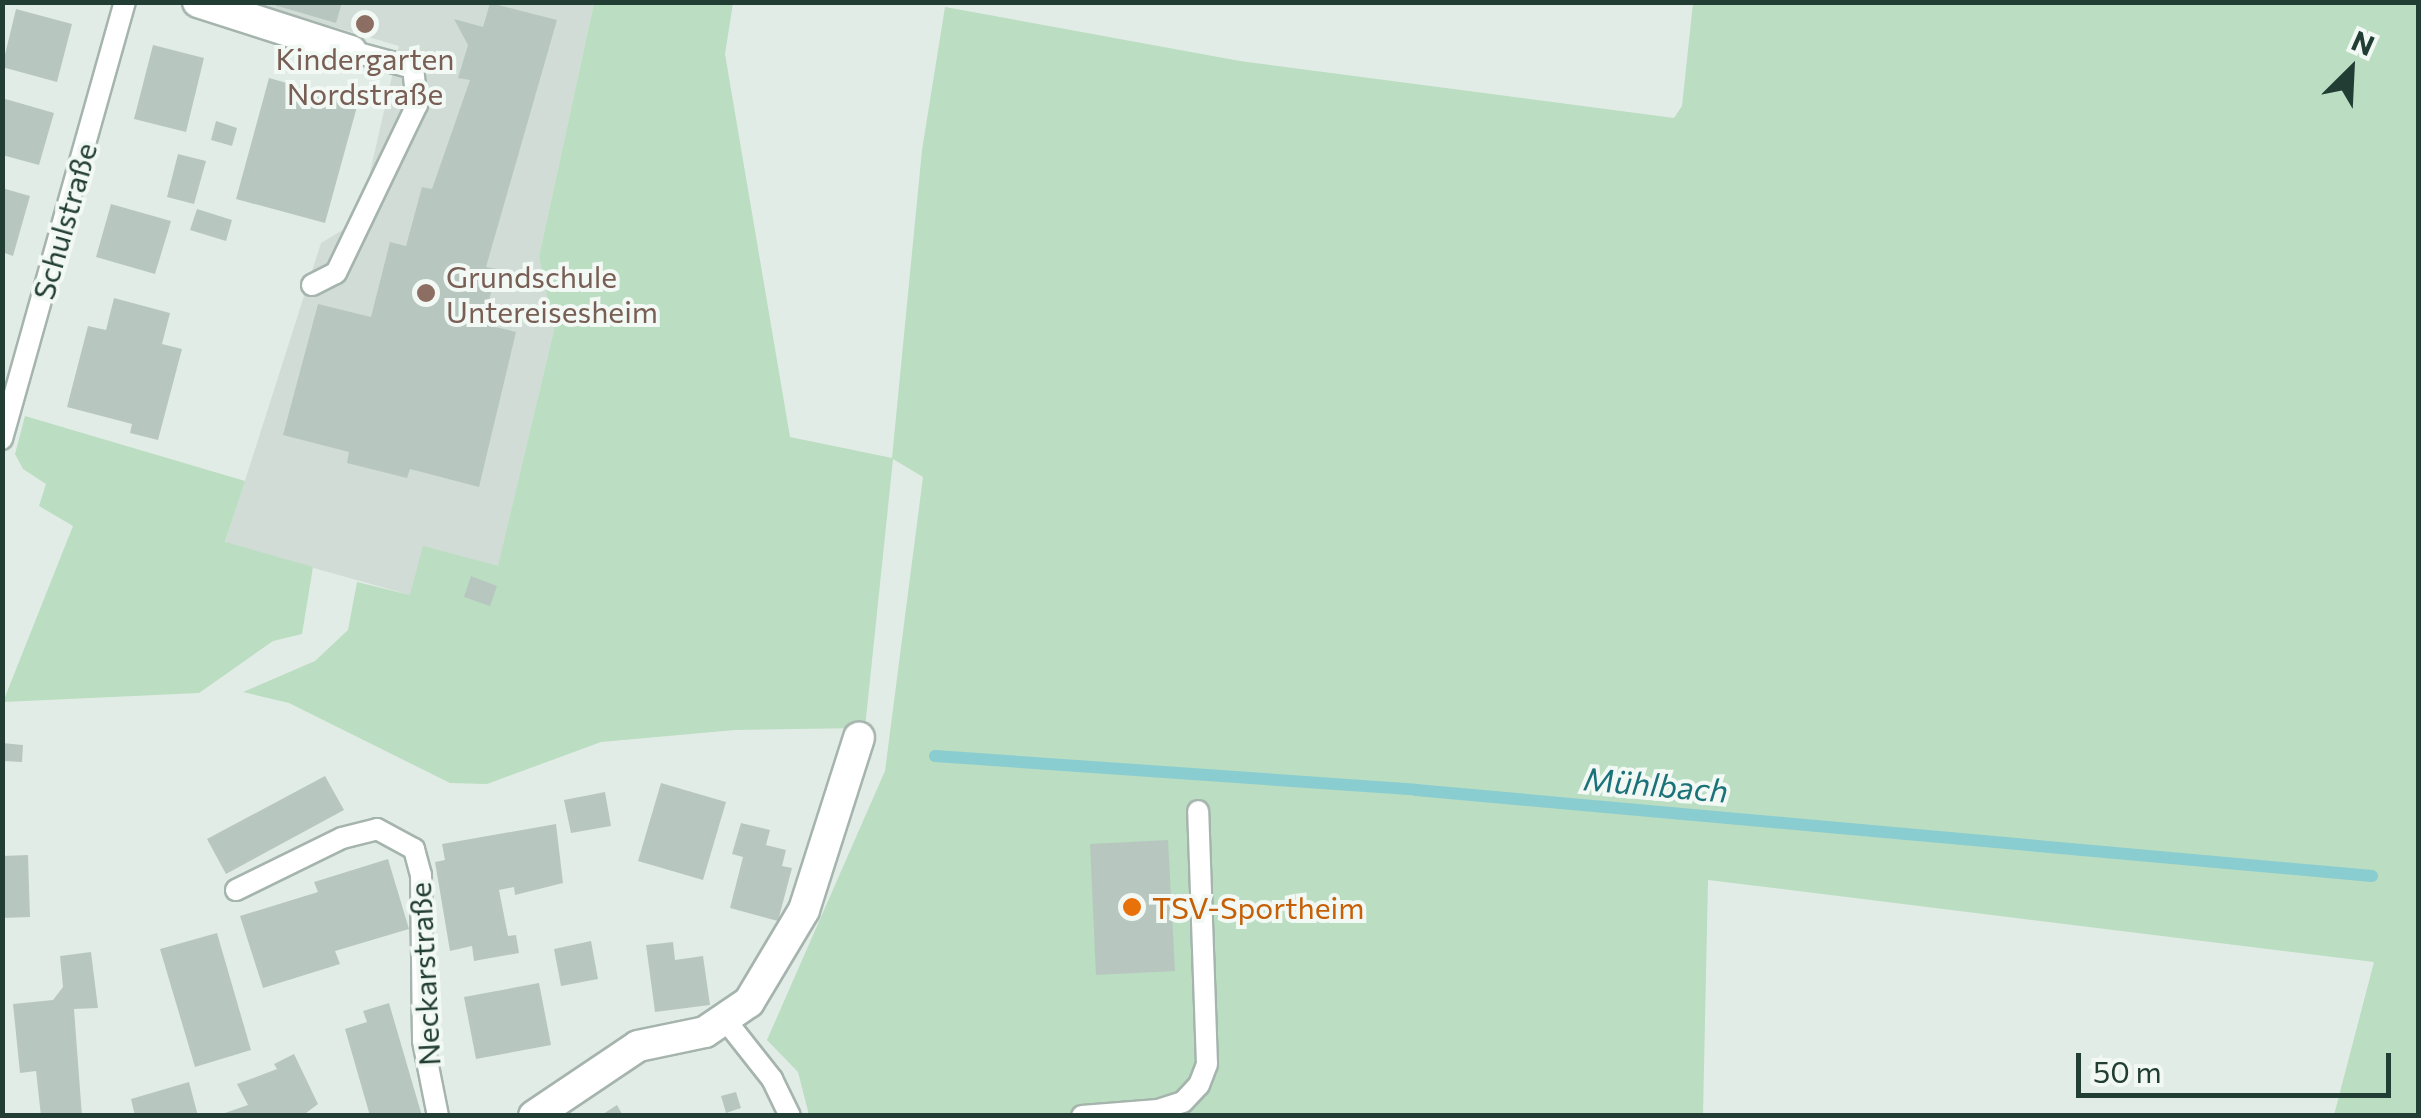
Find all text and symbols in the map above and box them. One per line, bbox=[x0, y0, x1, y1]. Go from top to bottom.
marker: Kindergarten Nordstraße bbox=[354, 13, 376, 35]
north arrow bbox=[2301, 20, 2401, 120]
text: N bbox=[2347, 23, 2380, 62]
place label: Kindergarten Nordstraße bbox=[276, 40, 454, 110]
street label: Schulstraße bbox=[24, 139, 104, 303]
place label: Grundschule Untereisesheim bbox=[446, 258, 658, 328]
marker: Grundschule Untereisesheim bbox=[415, 282, 437, 304]
water label: Mühlbach bbox=[1582, 759, 1730, 809]
street label: Neckarstraße bbox=[401, 881, 447, 1067]
place label: TSV-Sportheim bbox=[1152, 889, 1364, 925]
marker: TSV-Sportheim bbox=[1121, 896, 1143, 918]
scale bar bbox=[2081, 1033, 2396, 1095]
text: 50 m bbox=[2093, 1052, 2162, 1089]

